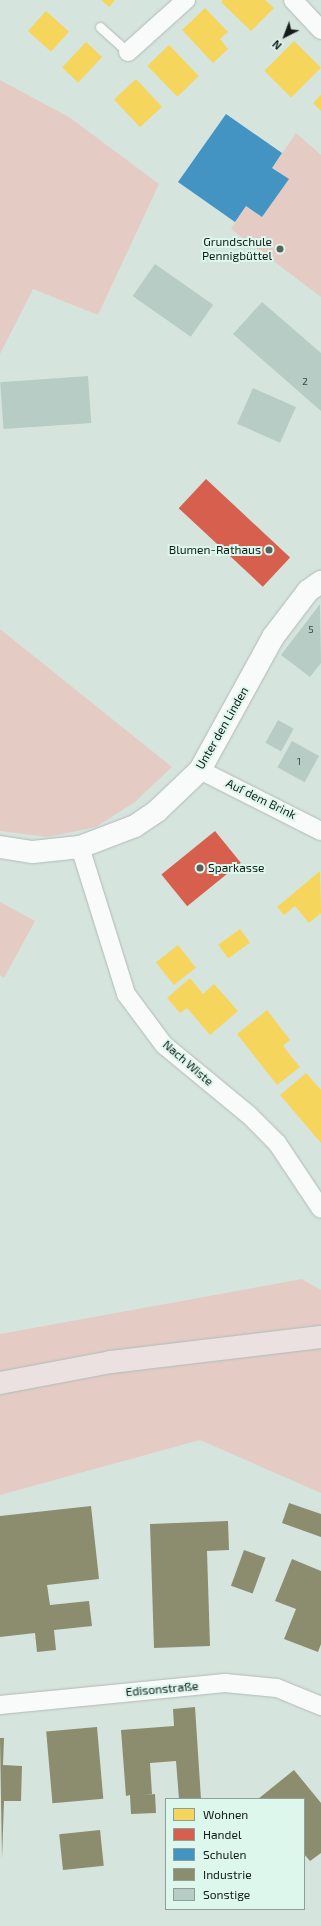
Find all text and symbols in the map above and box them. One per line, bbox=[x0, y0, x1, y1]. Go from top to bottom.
north arrow bbox=[265, 16, 305, 56]
text: N bbox=[269, 38, 284, 53]
place label: Grundschule Pennigbüttel bbox=[202, 235, 272, 263]
marker: Grundschule Pennigbüttel bbox=[275, 244, 285, 254]
house number: 2 bbox=[302, 376, 308, 388]
place label: Blumen-Rathaus bbox=[169, 543, 261, 557]
marker: Blumen-Rathaus bbox=[264, 545, 274, 555]
house number: 5 bbox=[308, 624, 314, 636]
street label: Unter den Linden bbox=[193, 684, 251, 772]
house number: 1 bbox=[297, 756, 301, 768]
street label: Auf dem Brink bbox=[224, 776, 298, 822]
place label: Sparkasse bbox=[208, 861, 264, 875]
marker: Sparkasse bbox=[195, 863, 205, 873]
street label: Nach Wiste bbox=[160, 1037, 216, 1089]
street label: Edisonstraße bbox=[125, 1679, 199, 1699]
legend bbox=[165, 1798, 305, 1910]
text: Wohnen bbox=[203, 1807, 248, 1821]
text: Handel bbox=[203, 1827, 241, 1841]
text: Schulen bbox=[203, 1847, 246, 1861]
text: Industrie bbox=[203, 1867, 252, 1881]
text: Sonstige bbox=[203, 1887, 250, 1901]

